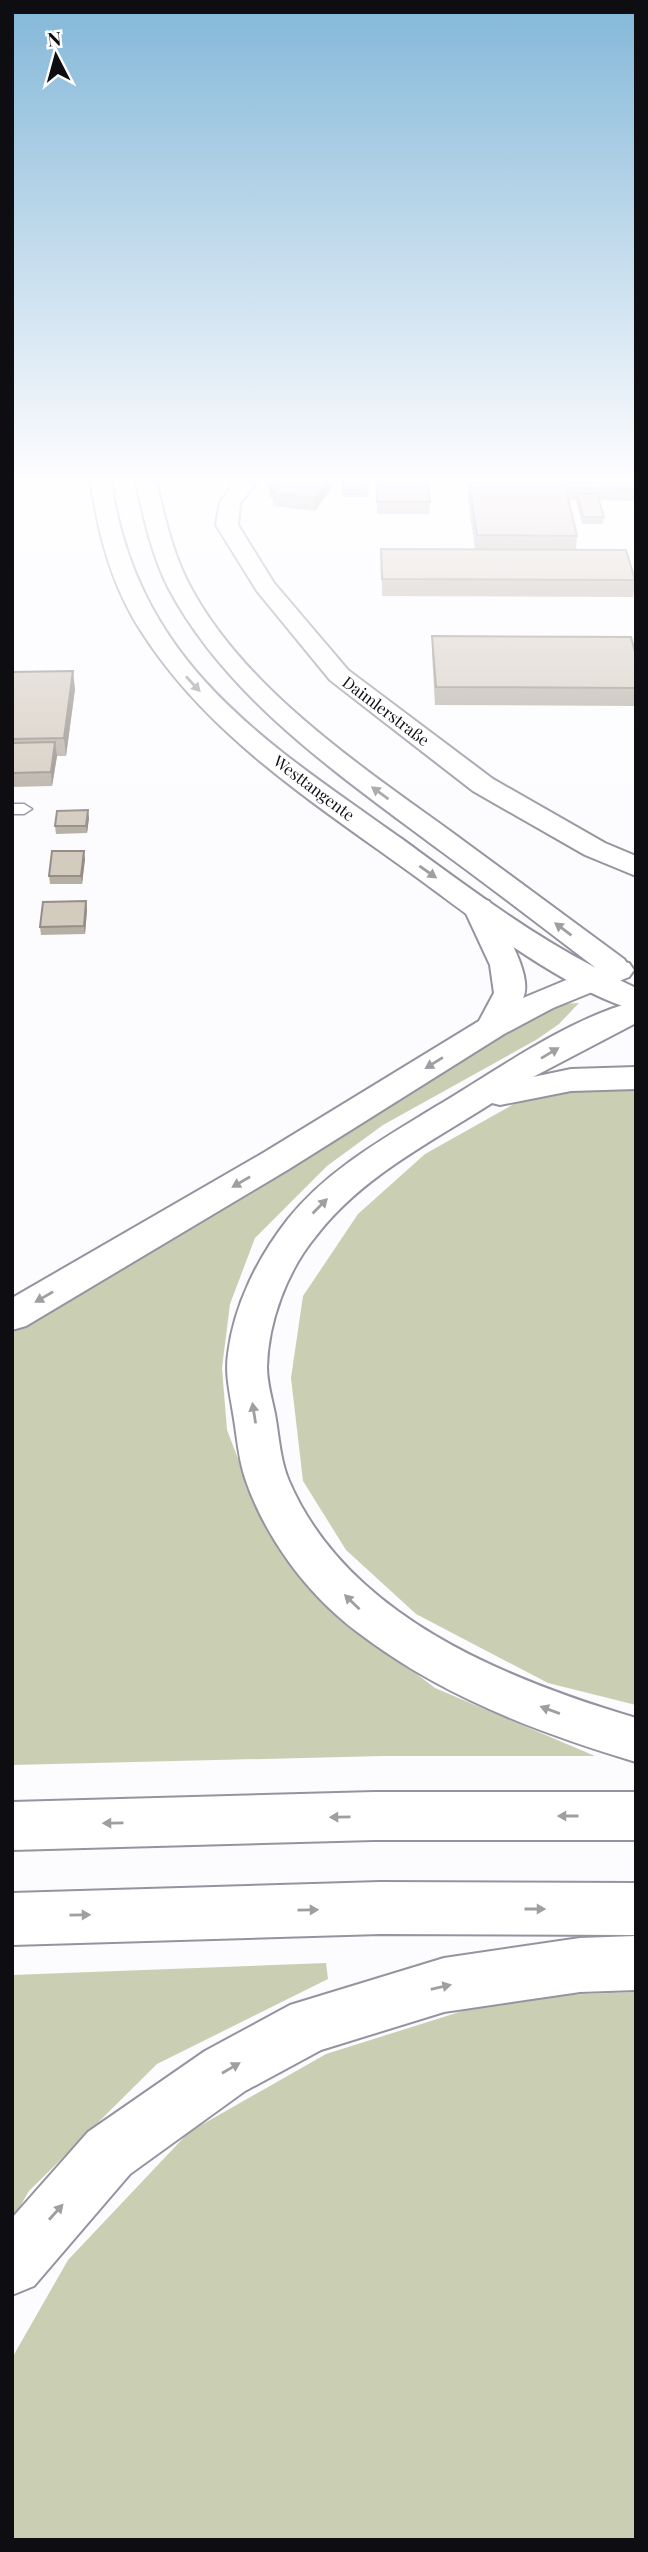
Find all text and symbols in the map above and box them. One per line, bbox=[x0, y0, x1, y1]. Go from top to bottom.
north arrow bbox=[21, 21, 91, 91]
text: N bbox=[46, 24, 63, 52]
street label: Daimlerstraße bbox=[339, 671, 434, 750]
one-way arrow bbox=[185, 675, 201, 693]
street label: Westtangente bbox=[269, 750, 359, 825]
one-way arrow bbox=[372, 786, 390, 801]
one-way arrow bbox=[419, 865, 437, 879]
one-way arrow bbox=[554, 922, 572, 936]
one-way arrow bbox=[540, 1046, 559, 1059]
one-way arrow bbox=[424, 1056, 444, 1069]
one-way arrow bbox=[231, 1176, 250, 1189]
one-way arrow bbox=[311, 1198, 328, 1214]
one-way arrow bbox=[35, 1291, 54, 1304]
one-way arrow bbox=[248, 1402, 259, 1424]
one-way arrow bbox=[344, 1594, 360, 1610]
one-way arrow bbox=[540, 1705, 561, 1716]
one-way arrow bbox=[556, 1810, 578, 1822]
one-way arrow bbox=[329, 1812, 351, 1823]
one-way arrow bbox=[101, 1817, 123, 1829]
one-way arrow bbox=[525, 1903, 547, 1915]
one-way arrow bbox=[297, 1904, 319, 1916]
one-way arrow bbox=[70, 1909, 92, 1921]
one-way arrow bbox=[431, 1981, 453, 1992]
one-way arrow bbox=[221, 2062, 240, 2075]
one-way arrow bbox=[48, 2203, 64, 2221]

